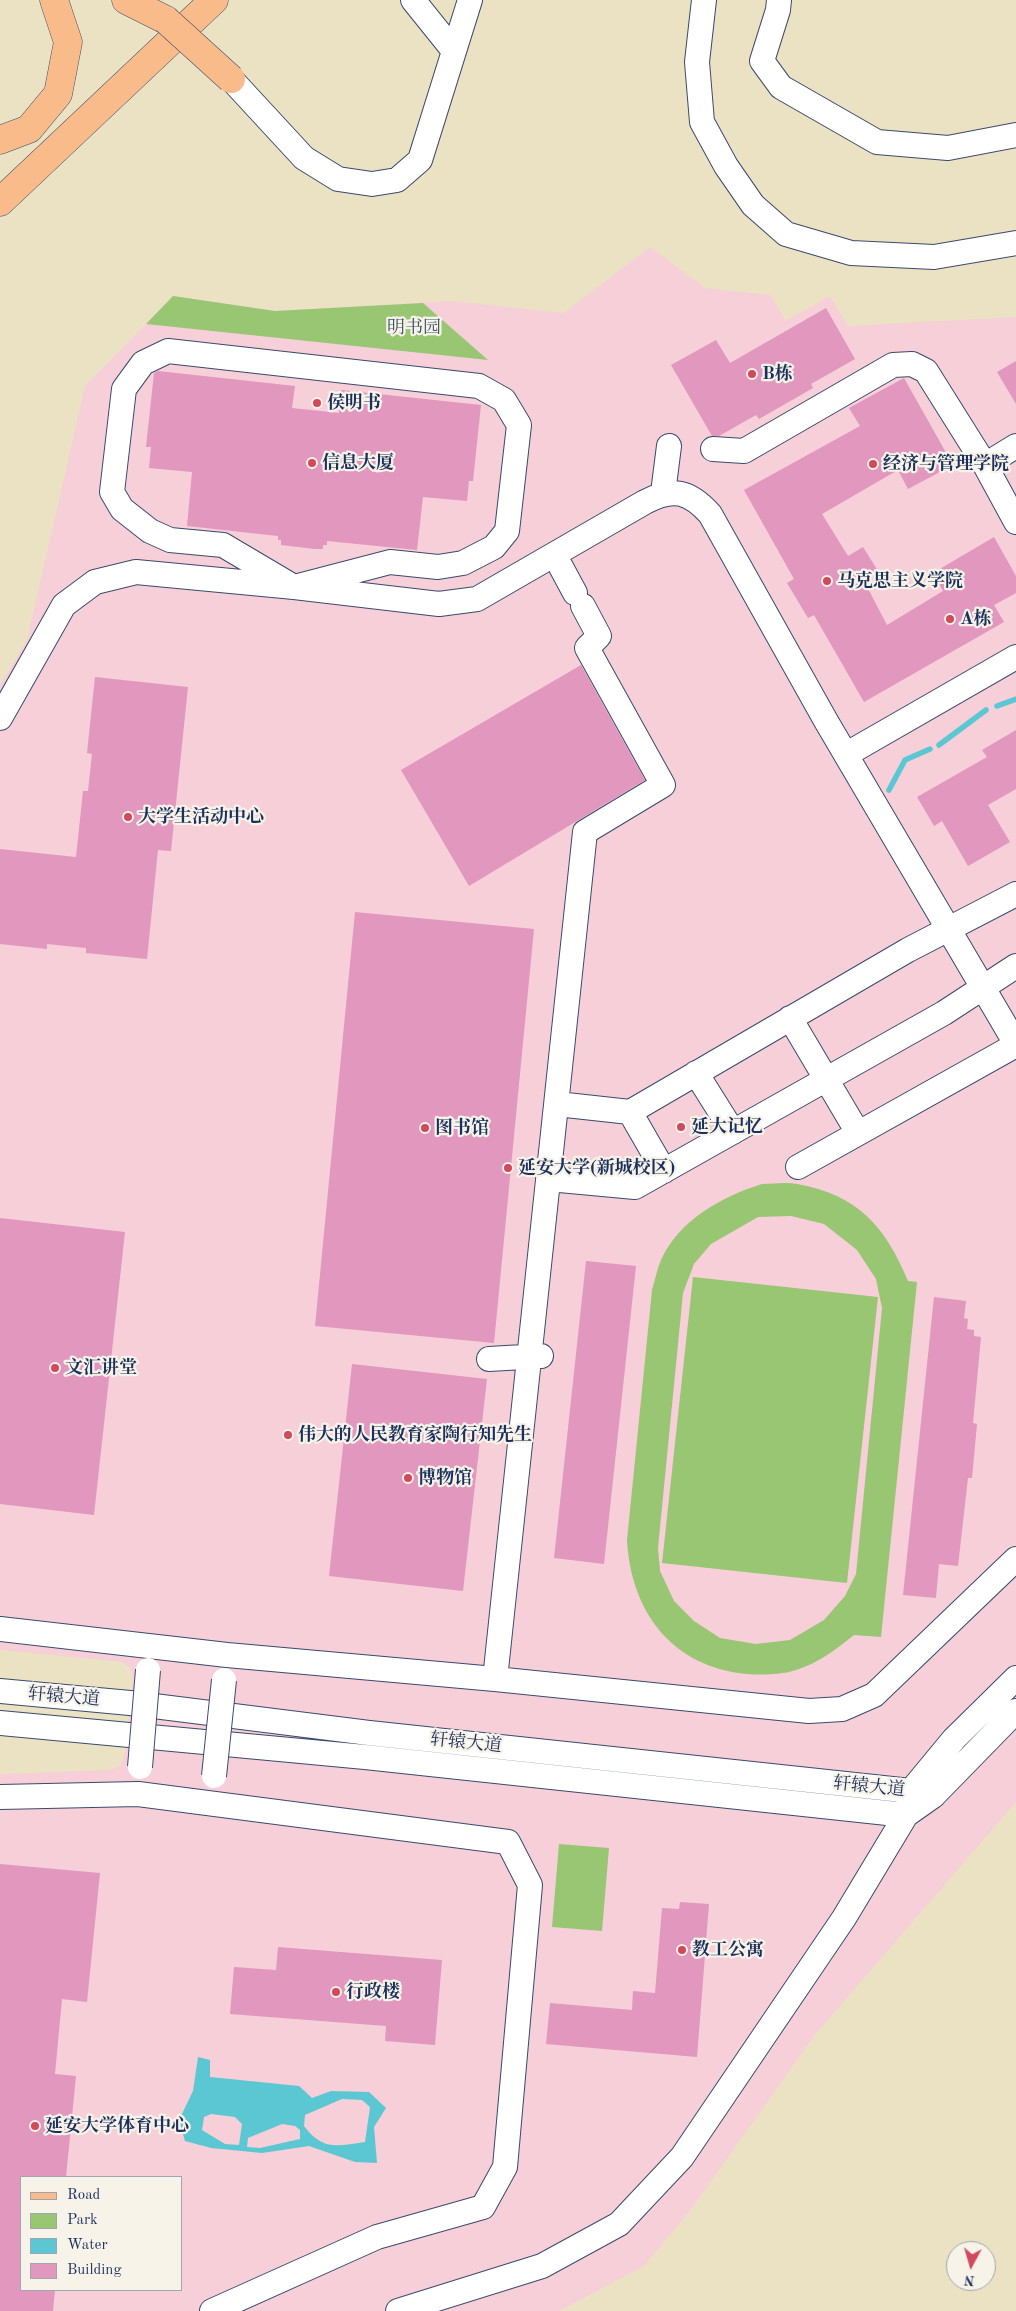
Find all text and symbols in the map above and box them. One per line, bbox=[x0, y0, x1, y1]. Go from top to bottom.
park label: 明书园 bbox=[387, 317, 441, 339]
place label: B栋 bbox=[762, 363, 793, 385]
marker: B栋 bbox=[746, 368, 758, 380]
place label: 侯明书 bbox=[327, 392, 381, 414]
marker: 侯明书 bbox=[311, 397, 323, 409]
place label: 信息大厦 bbox=[322, 452, 394, 474]
place label: 经济与管理学院 bbox=[883, 453, 1009, 475]
marker: 信息大厦 bbox=[306, 457, 318, 469]
marker: 经济与管理学院 bbox=[867, 458, 879, 470]
place label: 马克思主义学院 bbox=[837, 570, 963, 592]
marker: 马克思主义学院 bbox=[821, 575, 833, 587]
place label: A栋 bbox=[960, 608, 992, 630]
marker: A栋 bbox=[944, 613, 956, 625]
place label: 大学生活动中心 bbox=[138, 806, 264, 828]
marker: 大学生活动中心 bbox=[122, 811, 134, 823]
place label: 延大记忆 bbox=[691, 1116, 763, 1138]
place label: 图书馆 bbox=[435, 1117, 489, 1139]
marker: 延大记忆 bbox=[675, 1121, 687, 1133]
marker: 图书馆 bbox=[419, 1122, 431, 1134]
place label: 延安大学(新城校区) bbox=[518, 1157, 675, 1179]
marker: 延安大学(新城校区) bbox=[502, 1162, 514, 1174]
place label: 文汇讲堂 bbox=[65, 1357, 137, 1379]
marker: 文汇讲堂 bbox=[49, 1362, 61, 1374]
place label: 伟大的人民教育家陶行知先生 bbox=[298, 1424, 532, 1446]
marker: 伟大的人民教育家陶行知先生 bbox=[282, 1429, 294, 1441]
place label: 博物馆 bbox=[418, 1467, 472, 1489]
marker: 博物馆 bbox=[402, 1472, 414, 1484]
street label: 轩辕大道 bbox=[27, 1683, 101, 1711]
street label: 轩辕大道 bbox=[429, 1728, 503, 1758]
street label: 轩辕大道 bbox=[832, 1772, 906, 1802]
place label: 教工公寓 bbox=[692, 1939, 764, 1961]
marker: 教工公寓 bbox=[676, 1944, 688, 1956]
place label: 行政楼 bbox=[346, 1981, 400, 2003]
marker: 行政楼 bbox=[330, 1986, 342, 1998]
place label: 延安大学体育中心 bbox=[45, 2115, 189, 2137]
marker: 延安大学体育中心 bbox=[29, 2120, 41, 2132]
legend bbox=[20, 2176, 182, 2291]
text: Road bbox=[67, 2188, 100, 2203]
text: Park bbox=[67, 2213, 98, 2228]
text: Water bbox=[67, 2238, 108, 2253]
north arrow bbox=[946, 2241, 996, 2291]
text: Building bbox=[67, 2263, 122, 2278]
text: N bbox=[963, 2272, 976, 2287]

